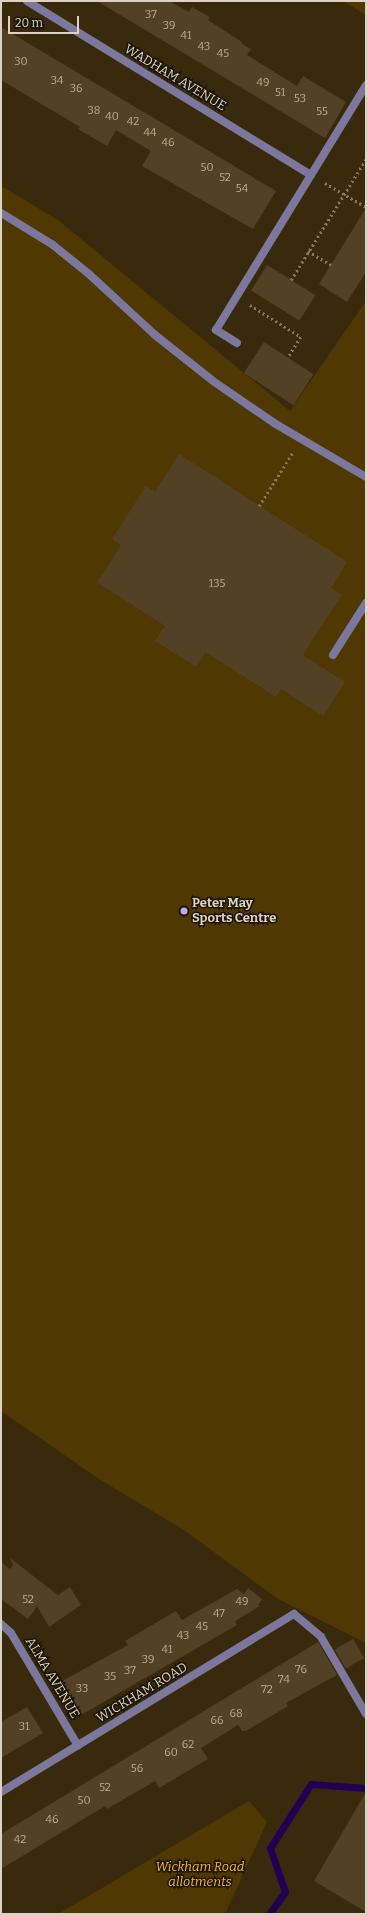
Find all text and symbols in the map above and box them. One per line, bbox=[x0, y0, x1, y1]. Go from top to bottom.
scale bar bbox=[10, 8, 81, 34]
house number: 37 bbox=[145, 8, 157, 22]
text: 20 m bbox=[15, 16, 43, 30]
house number: 39 bbox=[163, 19, 175, 33]
house number: 41 bbox=[181, 29, 191, 43]
house number: 43 bbox=[198, 40, 210, 54]
street label: WADHAM AVENUE bbox=[121, 41, 229, 115]
house number: 45 bbox=[217, 47, 229, 61]
house number: 30 bbox=[14, 55, 28, 69]
house number: 34 bbox=[51, 74, 63, 88]
house number: 49 bbox=[257, 76, 269, 90]
house number: 36 bbox=[70, 82, 82, 96]
house number: 51 bbox=[275, 86, 285, 100]
house number: 53 bbox=[294, 92, 306, 106]
house number: 38 bbox=[88, 104, 100, 118]
house number: 55 bbox=[316, 105, 328, 119]
house number: 40 bbox=[105, 110, 119, 124]
house number: 42 bbox=[127, 115, 139, 129]
house number: 44 bbox=[144, 126, 156, 140]
house number: 46 bbox=[162, 136, 174, 150]
house number: 50 bbox=[201, 161, 213, 175]
house number: 52 bbox=[219, 171, 231, 185]
house number: 54 bbox=[236, 182, 248, 196]
house number: 135 bbox=[209, 577, 225, 591]
place label: Peter May Sports Centre bbox=[192, 896, 276, 927]
marker: Peter May Sports Centre bbox=[179, 906, 189, 916]
house number: 52 bbox=[22, 1593, 34, 1607]
house number: 49 bbox=[236, 1595, 248, 1609]
house number: 47 bbox=[213, 1607, 225, 1621]
house number: 45 bbox=[196, 1620, 208, 1634]
house number: 43 bbox=[177, 1629, 189, 1643]
street label: ALMA AVENUE bbox=[22, 1635, 82, 1721]
house number: 41 bbox=[162, 1643, 172, 1657]
house number: 39 bbox=[142, 1653, 154, 1667]
street label: WICKHAM ROAD bbox=[94, 1660, 190, 1726]
house number: 76 bbox=[295, 1663, 307, 1677]
house number: 37 bbox=[124, 1664, 136, 1678]
house number: 35 bbox=[104, 1670, 116, 1684]
house number: 74 bbox=[278, 1673, 290, 1687]
house number: 33 bbox=[76, 1682, 88, 1696]
house number: 72 bbox=[261, 1683, 273, 1697]
house number: 68 bbox=[229, 1707, 243, 1721]
house number: 66 bbox=[211, 1714, 223, 1728]
house number: 31 bbox=[19, 1720, 29, 1734]
house number: 62 bbox=[182, 1738, 194, 1752]
house number: 60 bbox=[164, 1746, 178, 1760]
house number: 56 bbox=[131, 1762, 143, 1776]
house number: 52 bbox=[99, 1781, 111, 1795]
house number: 50 bbox=[78, 1794, 90, 1808]
house number: 46 bbox=[46, 1813, 58, 1827]
house number: 42 bbox=[14, 1833, 26, 1847]
park label: Wickham Road allotments bbox=[156, 1860, 244, 1891]

